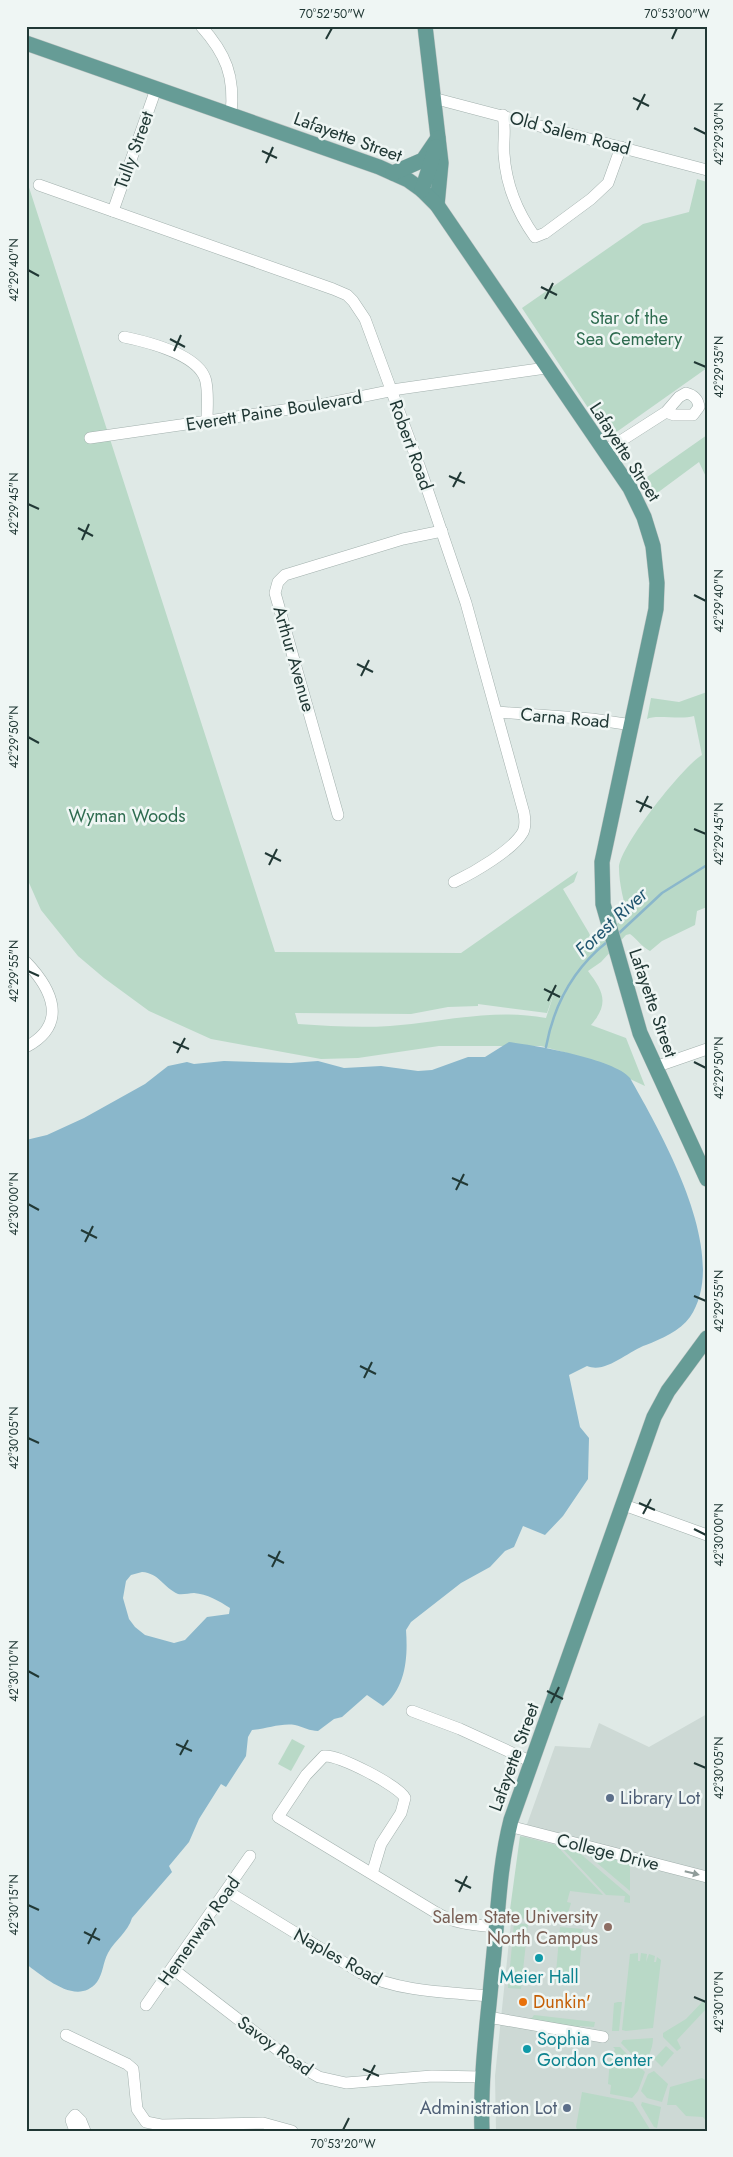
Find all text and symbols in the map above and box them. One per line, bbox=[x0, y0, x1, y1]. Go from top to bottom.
text: 70°52'50"W bbox=[299, 5, 365, 23]
text: 70°53'00"W bbox=[644, 5, 710, 23]
text: 42°29'30"N bbox=[710, 103, 728, 165]
street label: Old Salem Road bbox=[507, 104, 633, 162]
street label: Lafayette Street bbox=[290, 105, 406, 169]
street label: Tully Street bbox=[108, 107, 160, 192]
text: 42°29'40"N bbox=[5, 238, 23, 302]
park label: Star of the Sea Cemetery bbox=[576, 305, 682, 352]
text: 42°29'35"N bbox=[710, 336, 728, 398]
street label: Everett Paine Boulevard bbox=[184, 384, 364, 438]
street label: Robert Road bbox=[383, 396, 439, 494]
street label: Lafayette Street bbox=[583, 397, 667, 507]
text: 42°29'45"N bbox=[5, 473, 23, 535]
text: 42°29'40"N bbox=[710, 569, 728, 633]
street label: Arthur Avenue bbox=[266, 603, 322, 715]
street label: Carna Road bbox=[519, 701, 611, 735]
text: 42°29'50"N bbox=[5, 705, 23, 769]
park label: Wyman Woods bbox=[69, 803, 185, 829]
text: 42°29'45"N bbox=[710, 803, 728, 865]
water label: Forest River bbox=[569, 880, 655, 963]
text: 42°29'55"N bbox=[5, 940, 23, 1002]
street label: Lafayette Street bbox=[622, 945, 684, 1062]
text: 42°29'50"N bbox=[710, 1036, 728, 1100]
text: 42°30'00"N bbox=[5, 1172, 23, 1236]
text: 42°29'55"N bbox=[710, 1270, 728, 1332]
text: 42°30'05"N bbox=[5, 1406, 23, 1470]
text: 42°30'00"N bbox=[710, 1503, 728, 1567]
text: 42°30'10"N bbox=[5, 1640, 23, 1702]
street label: Lafayette Street bbox=[482, 1699, 546, 1815]
text: 42°30'05"N bbox=[710, 1736, 728, 1800]
place label: Library Lot bbox=[620, 1785, 701, 1811]
marker: Library Lot bbox=[604, 1792, 616, 1804]
street label: College Drive bbox=[554, 1827, 662, 1877]
one-way arrow bbox=[685, 1869, 700, 1877]
street label: Hemenway Road bbox=[152, 1871, 246, 1991]
text: 42°30'15"N bbox=[5, 1874, 23, 1936]
place label: Salem State University North Campus bbox=[432, 1904, 598, 1951]
marker: Salem State University North Campus bbox=[602, 1921, 614, 1933]
street label: Naples Road bbox=[289, 1922, 387, 1992]
marker: Meier Hall bbox=[533, 1952, 545, 1964]
place label: Meier Hall bbox=[499, 1964, 579, 1990]
text: 42°30'10"N bbox=[710, 1971, 728, 2033]
place label: Dunkin' bbox=[533, 1989, 591, 2015]
marker: Dunkin' bbox=[517, 1996, 529, 2008]
street label: Savoy Road bbox=[232, 2010, 318, 2082]
place label: Sophia Gordon Center bbox=[537, 2026, 654, 2073]
marker: Sophia Gordon Center bbox=[521, 2043, 533, 2055]
place label: Administration Lot bbox=[420, 2095, 558, 2121]
marker: Administration Lot bbox=[561, 2102, 573, 2114]
text: 70°53'20"W bbox=[310, 2135, 376, 2153]

